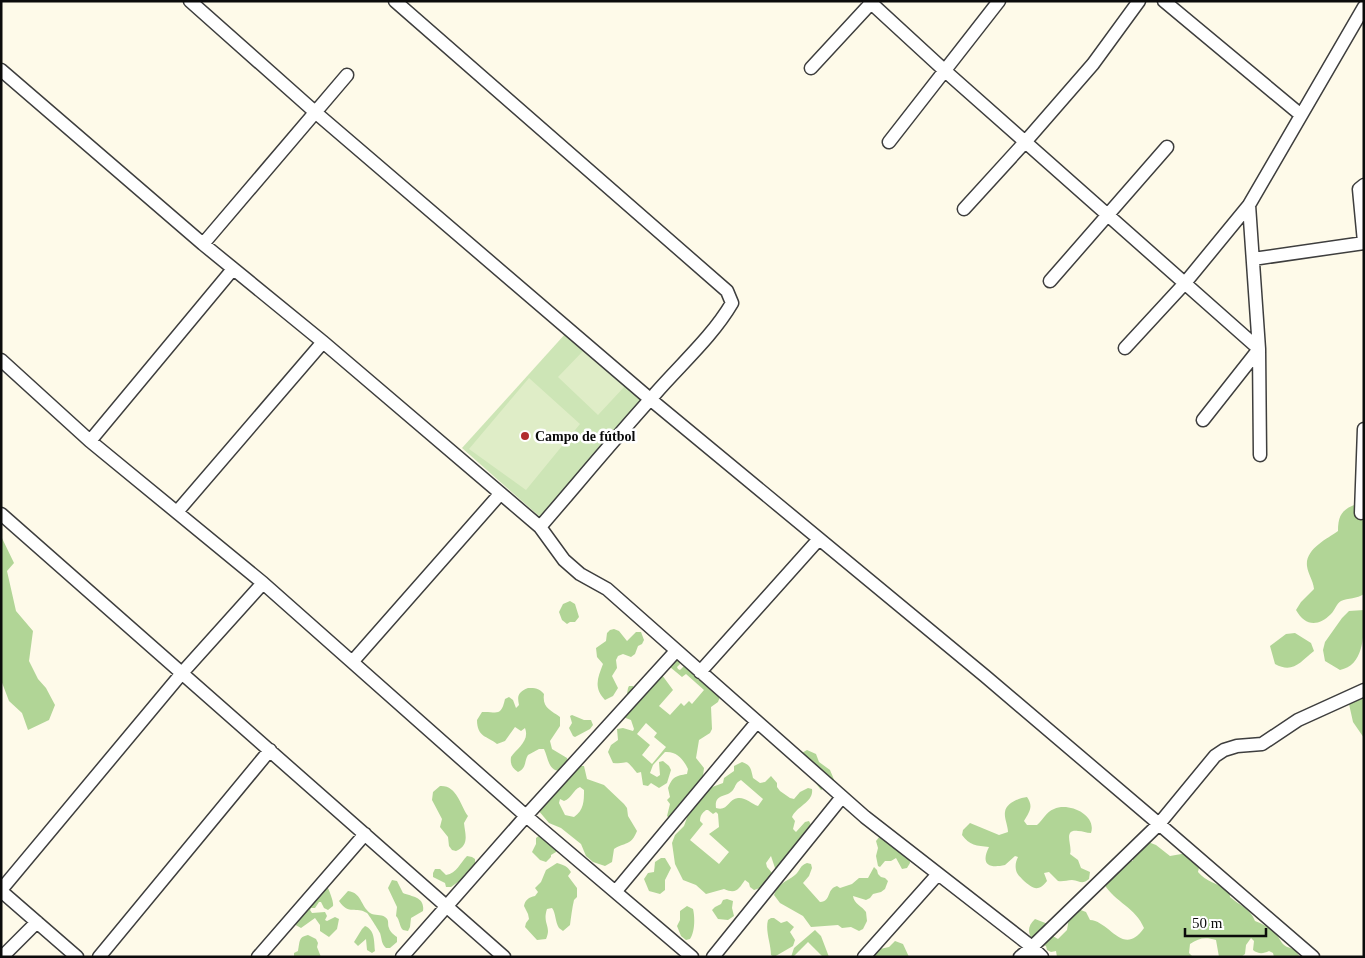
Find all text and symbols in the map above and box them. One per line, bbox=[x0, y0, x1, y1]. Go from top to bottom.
place label: Campo de fútbol bbox=[535, 429, 635, 444]
marker: Campo de fútbol bbox=[519, 430, 531, 442]
scale bar bbox=[1185, 906, 1266, 938]
text: 50 m bbox=[1192, 915, 1223, 931]

